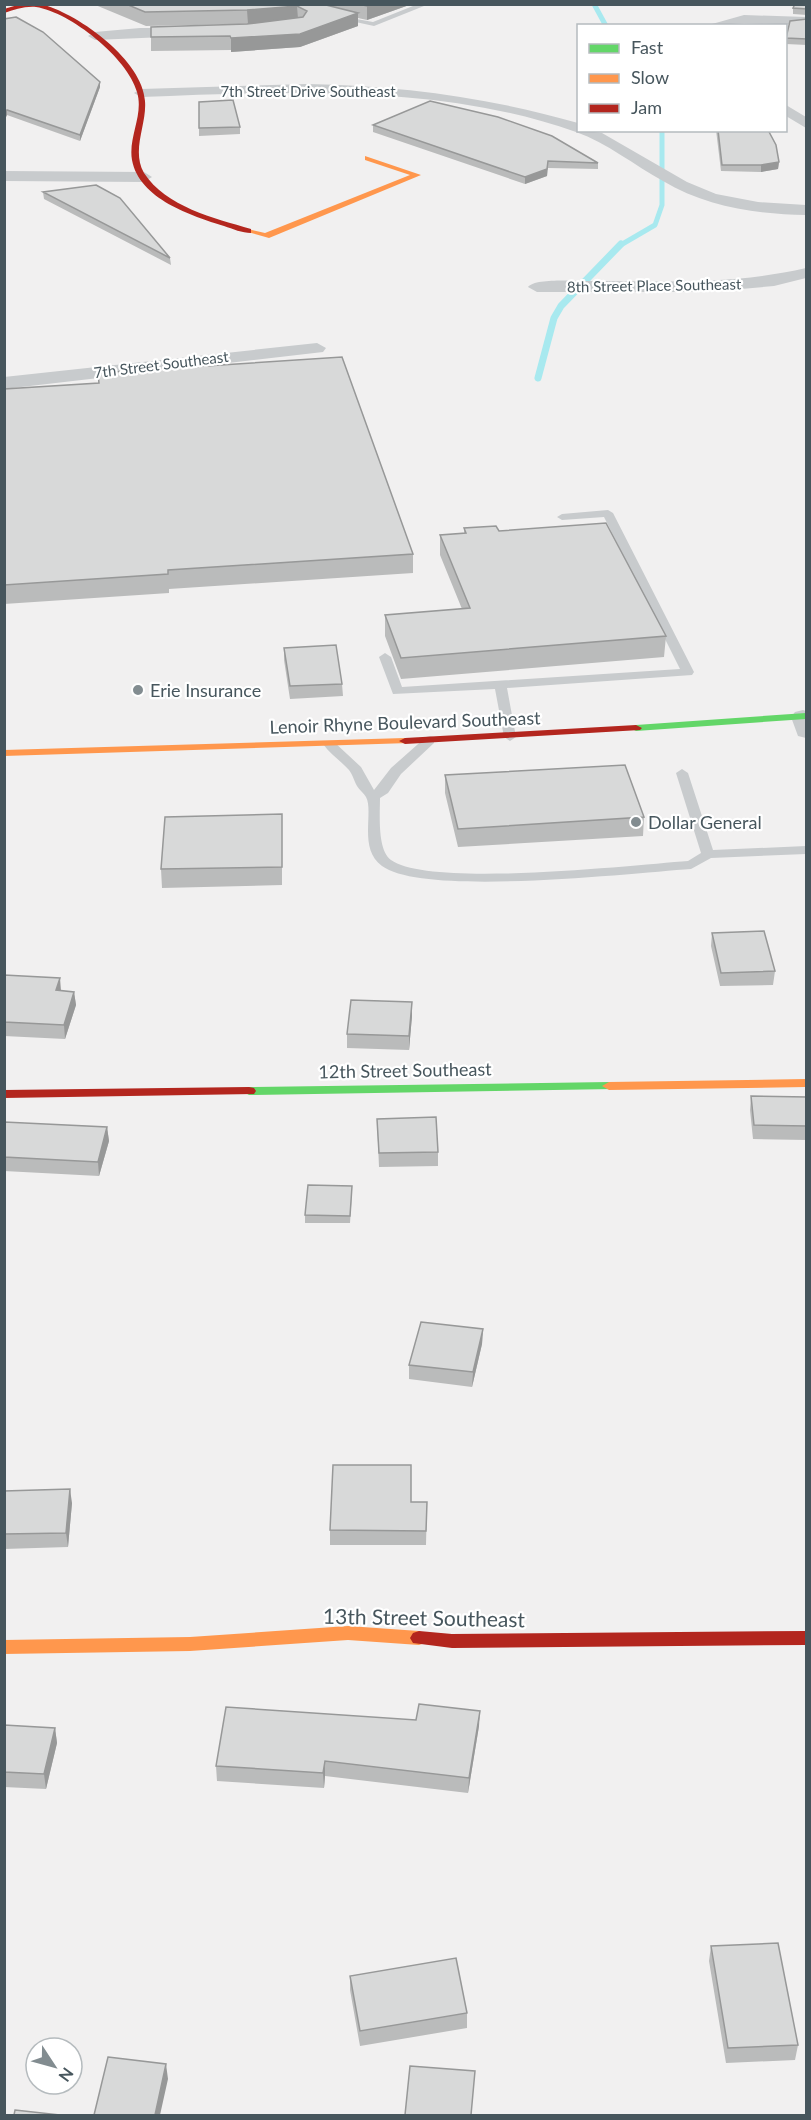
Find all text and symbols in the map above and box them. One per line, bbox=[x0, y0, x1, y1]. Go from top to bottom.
legend bbox=[577, 24, 787, 132]
text: Fast bbox=[631, 36, 664, 58]
text: Slow bbox=[631, 66, 669, 88]
street label: 7th Street Drive Southeast bbox=[220, 82, 396, 100]
text: Jam bbox=[631, 96, 662, 118]
street label: 8th Street Place Southeast bbox=[567, 274, 742, 296]
street label: 7th Street Southeast bbox=[93, 347, 230, 381]
place label: Erie Insurance bbox=[150, 679, 261, 701]
marker: Erie Insurance bbox=[131, 683, 145, 697]
street label: Lenoir Rhyne Boulevard Southeast bbox=[269, 706, 541, 738]
place label: Dollar General bbox=[648, 811, 762, 833]
marker: Dollar General bbox=[629, 815, 643, 829]
street label: 12th Street Southeast bbox=[318, 1057, 492, 1083]
street label: 13th Street Southeast bbox=[323, 1603, 526, 1631]
north arrow bbox=[24, 2036, 84, 2096]
text: N bbox=[55, 2065, 78, 2086]

